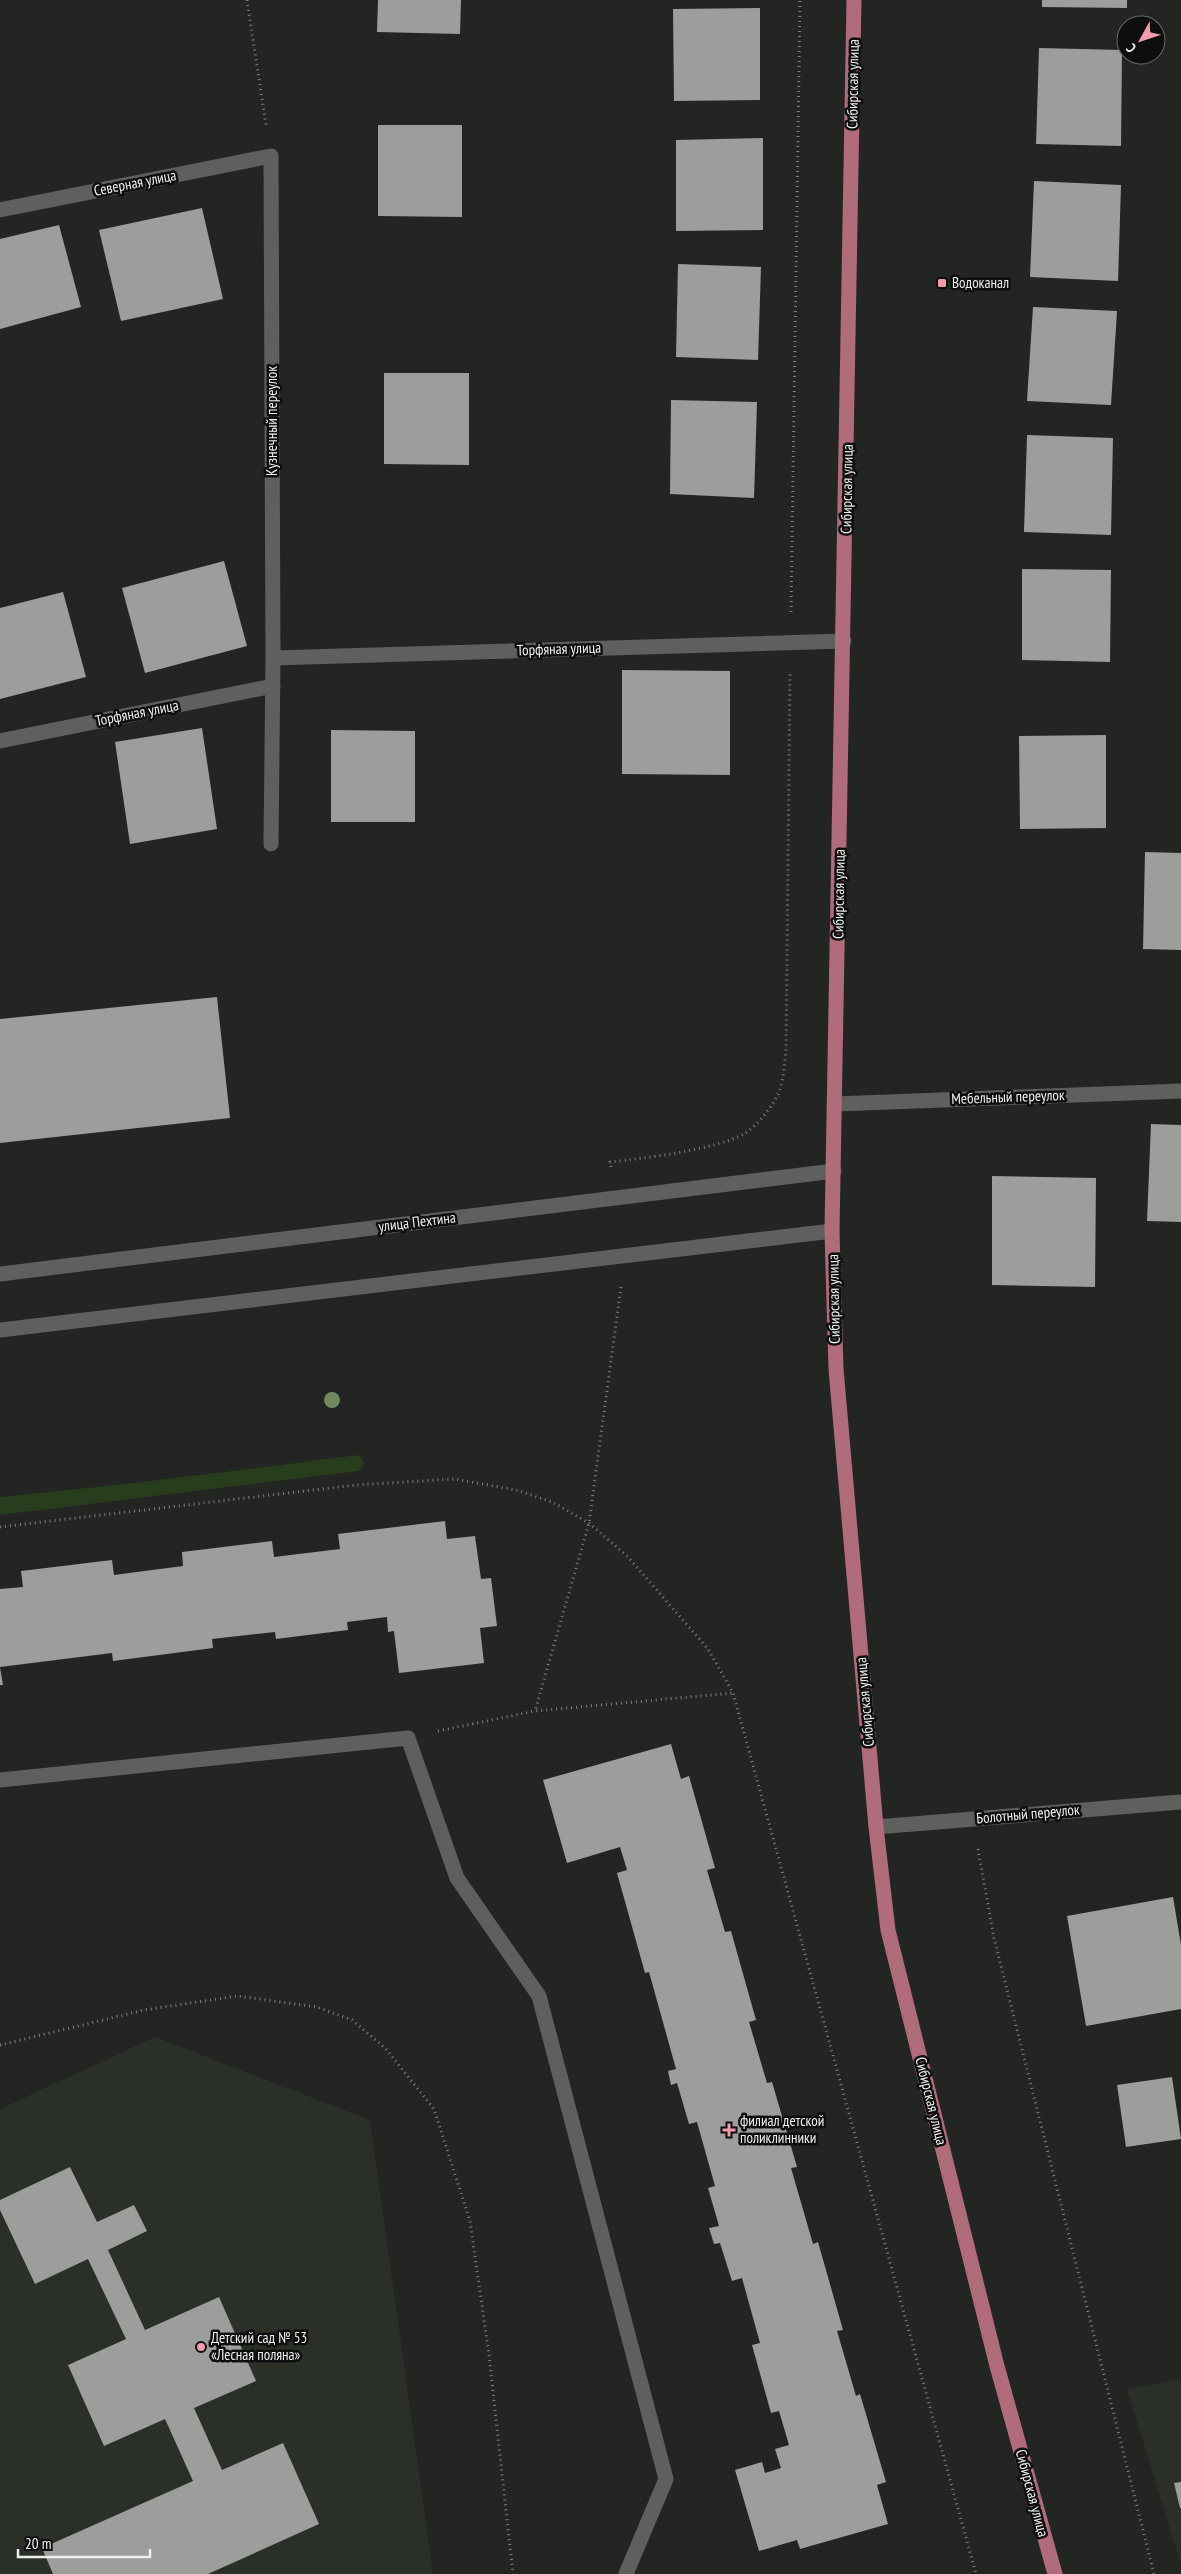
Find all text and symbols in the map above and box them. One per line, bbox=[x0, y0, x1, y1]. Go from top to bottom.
north arrow bbox=[1116, 15, 1166, 65]
street label: Сибирская улица bbox=[842, 39, 863, 129]
text: С bbox=[1122, 40, 1140, 57]
street label: Северная улица bbox=[92, 165, 178, 200]
place label: Водоканал bbox=[952, 273, 1009, 292]
marker: Водоканал bbox=[936, 277, 948, 289]
street label: Кузнечный переулок bbox=[262, 366, 281, 476]
street label: Сибирская улица bbox=[836, 444, 857, 534]
street label: Торфяная улица bbox=[516, 638, 601, 659]
street label: Торфяная улица bbox=[94, 695, 180, 730]
street label: Сибирская улица bbox=[828, 849, 849, 939]
street label: Мебельный переулок bbox=[951, 1085, 1065, 1108]
street label: улица Пехтина bbox=[377, 1207, 457, 1236]
street label: Сибирская улица bbox=[823, 1254, 844, 1344]
street label: Сибирская улица bbox=[851, 1656, 878, 1748]
street label: Болотный переулок bbox=[975, 1800, 1081, 1827]
street label: Сибирская улица bbox=[911, 2055, 952, 2147]
place label: филиал детской поликлинники bbox=[740, 2111, 824, 2147]
marker: филиал детской поликлинники bbox=[722, 2123, 736, 2137]
place label: Детский сад № 53 «Лесная поляна» bbox=[211, 2328, 307, 2364]
marker: Детский сад № 53 «Лесная поляна» bbox=[195, 2341, 207, 2353]
street label: Сибирская улица bbox=[1012, 2447, 1053, 2539]
scale bar bbox=[18, 2526, 150, 2558]
text: 20 m bbox=[25, 2534, 51, 2553]

